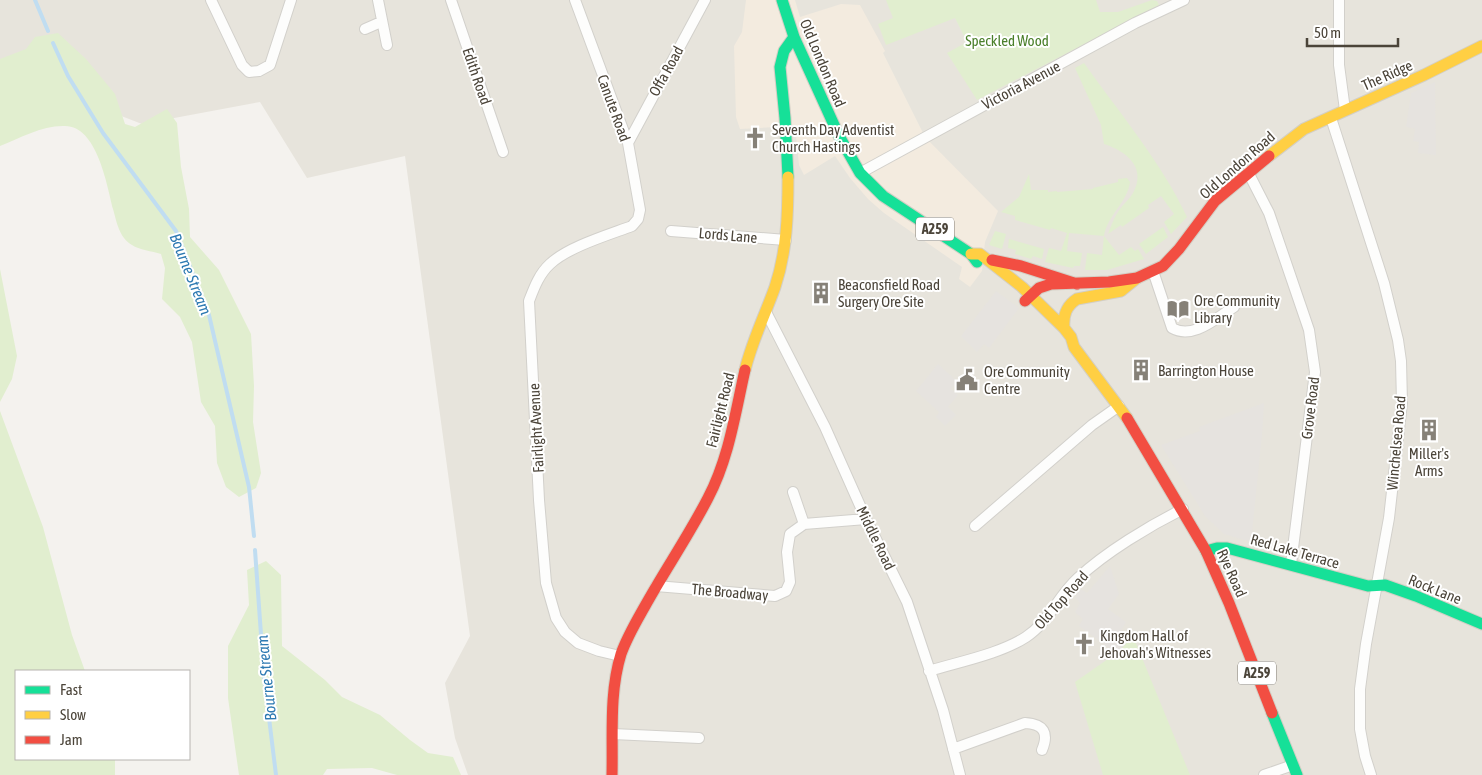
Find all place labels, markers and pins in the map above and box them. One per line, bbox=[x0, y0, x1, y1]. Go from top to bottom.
place label: Seventh Day Adventist Church Hastings bbox=[772, 121, 894, 155]
church icon: Seventh Day Adventist Church Hastings bbox=[742, 125, 768, 151]
place label: Beaconsfield Road Surgery Ore Site bbox=[838, 276, 940, 310]
building icon: Beaconsfield Road Surgery Ore Site bbox=[808, 280, 834, 306]
place label: Ore Community Library bbox=[1194, 292, 1280, 326]
library icon: Ore Community Library bbox=[1165, 296, 1191, 322]
building icon: Barrington House bbox=[1128, 357, 1154, 383]
place label: Barrington House bbox=[1158, 362, 1254, 379]
place label: Ore Community Centre bbox=[984, 363, 1070, 397]
public building icon: Ore Community Centre bbox=[954, 367, 980, 393]
building icon: Miller's Arms bbox=[1416, 417, 1442, 443]
place label: Miller's Arms bbox=[1409, 445, 1449, 479]
place label: Kingdom Hall of Jehovah's Witnesses bbox=[1100, 627, 1211, 661]
church icon: Kingdom Hall of Jehovah's Witnesses bbox=[1071, 631, 1097, 657]

